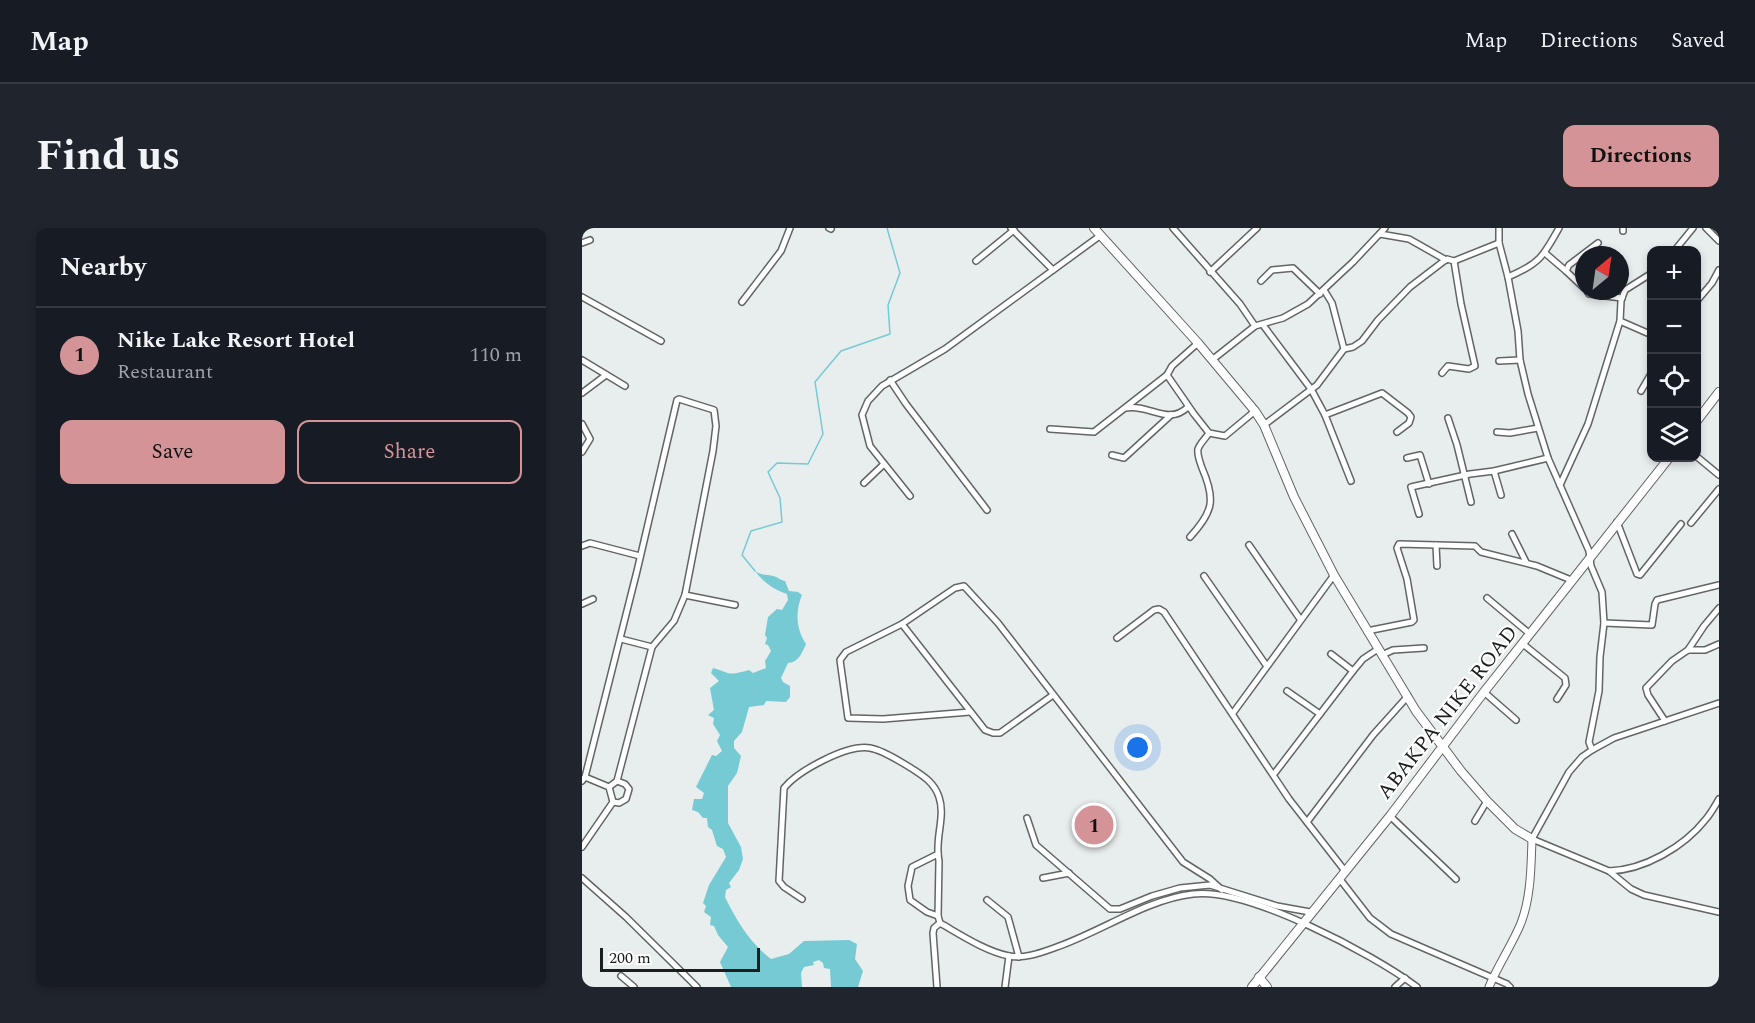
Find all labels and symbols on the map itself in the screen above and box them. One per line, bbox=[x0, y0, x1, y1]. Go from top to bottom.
north arrow bbox=[1575, 246, 1629, 300]
street label: ABAKPA NIKE ROAD bbox=[1369, 619, 1526, 807]
your location bbox=[1123, 733, 1152, 762]
pin: 1 bbox=[1074, 802, 1114, 848]
scale bar bbox=[600, 945, 760, 972]

